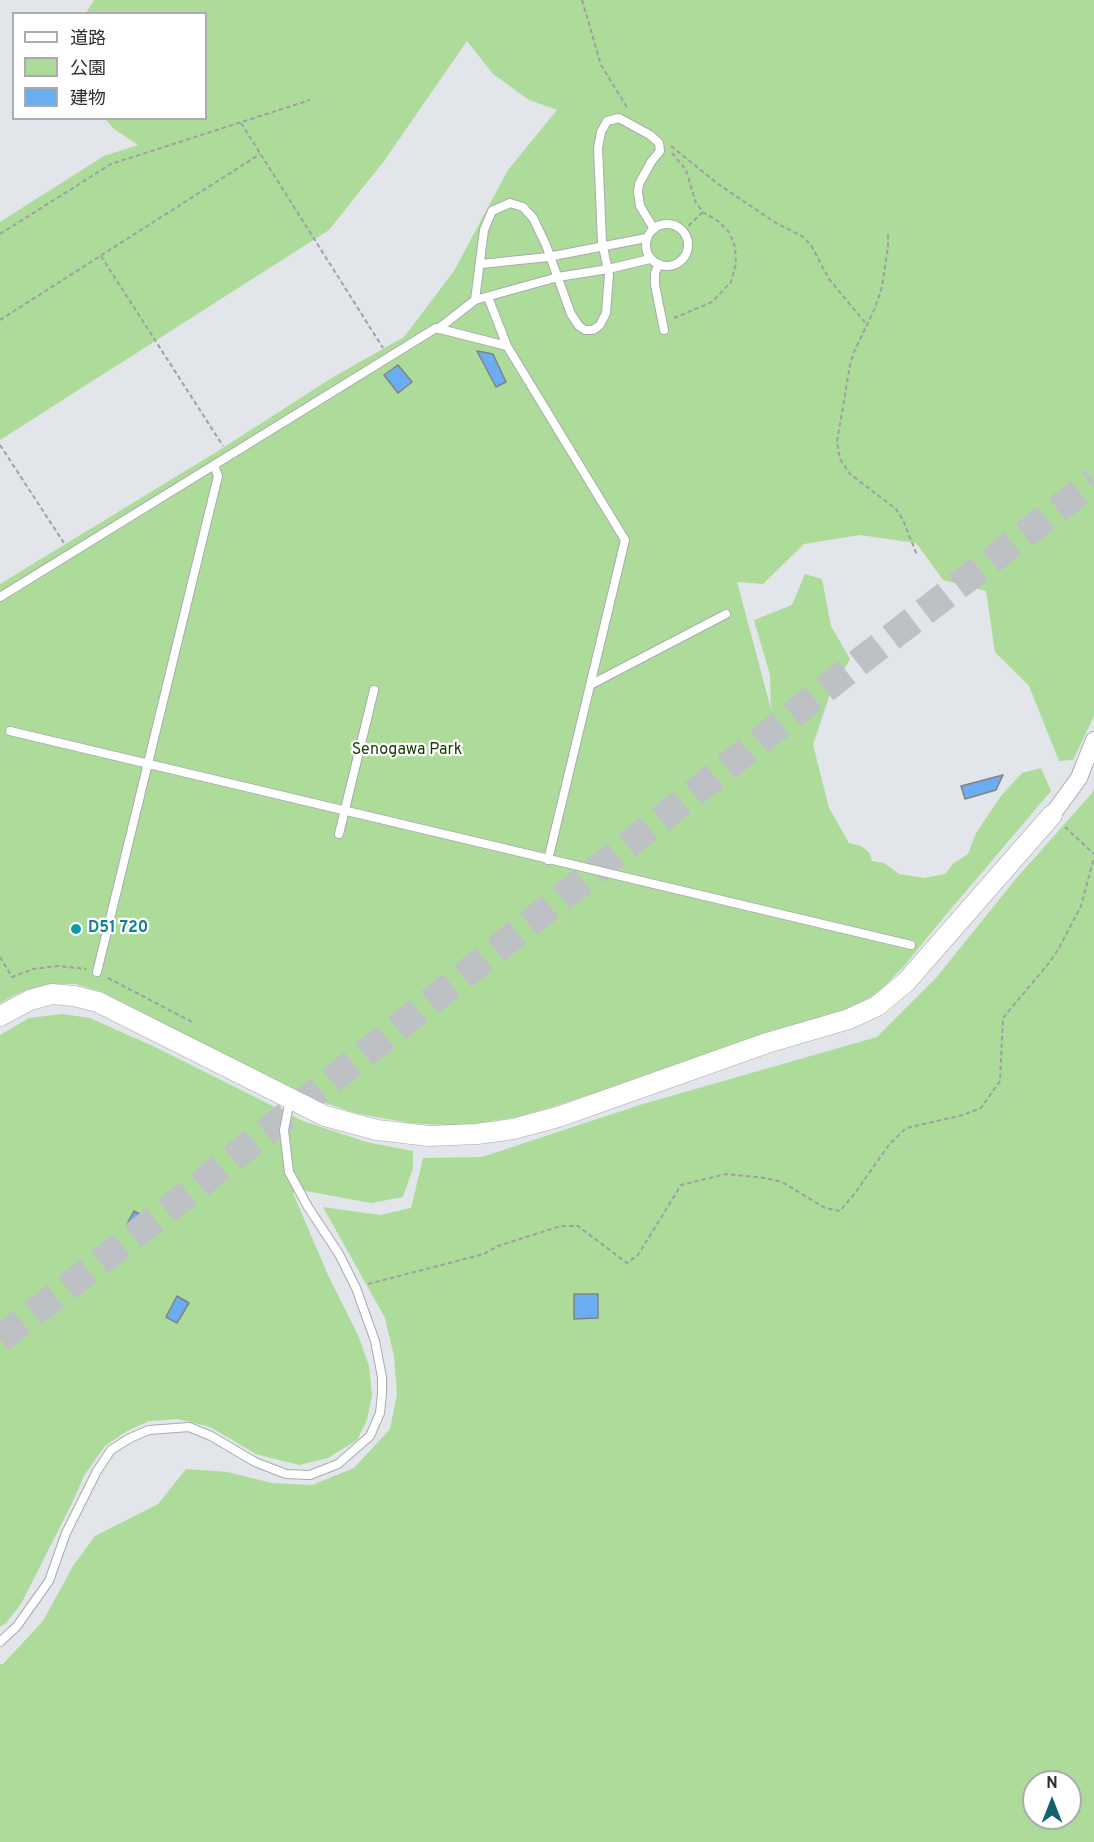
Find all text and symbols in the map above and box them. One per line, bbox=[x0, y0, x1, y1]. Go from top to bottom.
legend bbox=[12, 12, 207, 120]
text: 道路 bbox=[70, 28, 106, 51]
text: 公園 bbox=[70, 58, 106, 81]
text: 建物 bbox=[70, 88, 106, 111]
park label: Senogawa Park bbox=[352, 741, 462, 761]
place label: D51 720 bbox=[88, 919, 148, 939]
marker: D51 720 bbox=[69, 922, 83, 936]
north arrow bbox=[1022, 1770, 1082, 1830]
text: N bbox=[1046, 1774, 1058, 1794]

